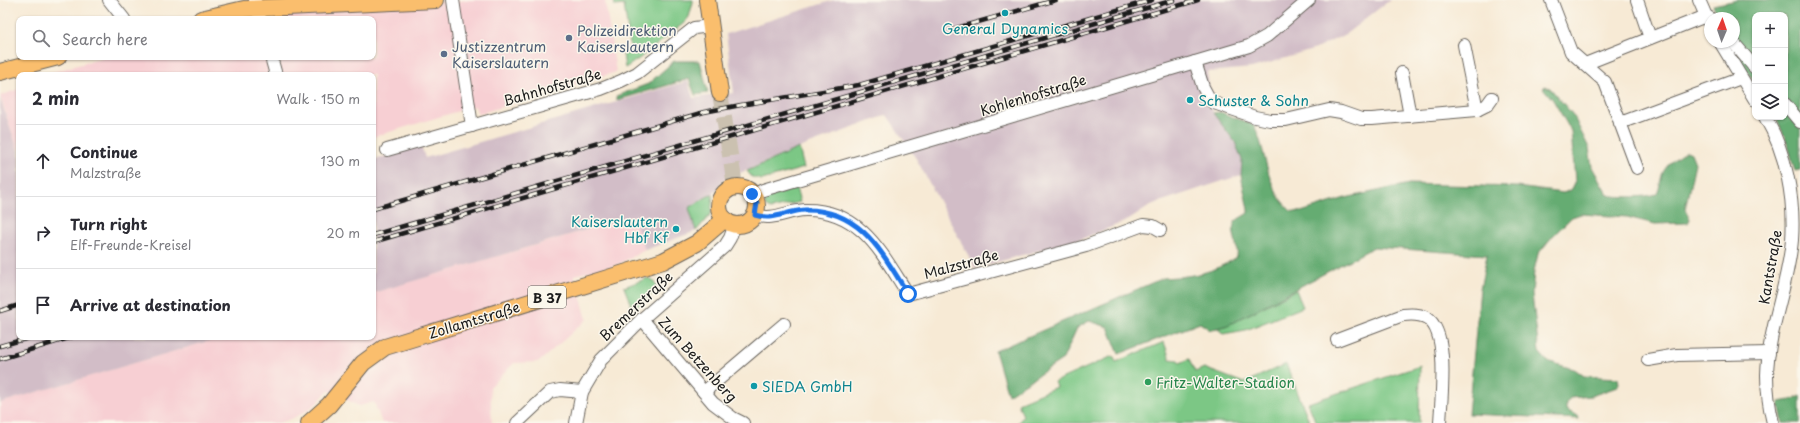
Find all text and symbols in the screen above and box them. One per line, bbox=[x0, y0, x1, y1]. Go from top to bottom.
marker: General Dynamics bbox=[1000, 8, 1010, 18]
north arrow bbox=[1704, 12, 1740, 48]
map controls bbox=[1752, 12, 1788, 120]
button: + bbox=[1752, 12, 1788, 48]
search box bbox=[16, 16, 376, 60]
place label: General Dynamics bbox=[942, 18, 1068, 39]
place label: Polizeidirektion Kaiserslautern bbox=[577, 20, 677, 57]
icon: search bbox=[30, 27, 52, 49]
text: Search here bbox=[62, 27, 148, 50]
marker: Polizeidirektion Kaiserslautern bbox=[564, 33, 574, 43]
place label: Justizzentrum Kaiserslautern bbox=[452, 36, 549, 73]
button: − bbox=[1752, 48, 1788, 84]
marker: Justizzentrum Kaiserslautern bbox=[439, 49, 449, 59]
street label: Bahnhofstraße bbox=[500, 63, 604, 111]
street label: Kohlenhofstraße bbox=[977, 69, 1089, 121]
button: layers bbox=[1752, 84, 1788, 120]
text: 2 min bbox=[32, 85, 79, 111]
text: Walk · 150 m bbox=[276, 89, 360, 108]
place label: Schuster & Sohn bbox=[1198, 90, 1309, 111]
marker: Schuster & Sohn bbox=[1185, 95, 1195, 105]
text: Continue bbox=[70, 140, 138, 163]
icon: ahead bbox=[32, 150, 54, 172]
text: 130 m bbox=[321, 151, 360, 170]
text: Malzstraße bbox=[70, 163, 141, 182]
route end bbox=[743, 185, 761, 203]
place label: Kaiserslautern Hbf Kf bbox=[571, 211, 669, 248]
text: Turn right bbox=[70, 212, 147, 235]
icon: right bbox=[32, 222, 54, 244]
text: 20 m bbox=[326, 223, 360, 242]
marker: Kaiserslautern Hbf Kf bbox=[671, 224, 681, 234]
street label: Kantstraße bbox=[1753, 228, 1787, 306]
text: Elf-Freunde-Kreisel bbox=[70, 235, 191, 254]
street label: Malzstraße bbox=[921, 244, 1001, 284]
street label: Bremerstraße bbox=[595, 266, 677, 346]
route start bbox=[899, 285, 917, 303]
road number: B 37 bbox=[528, 286, 566, 308]
text: Arrive at destination bbox=[70, 293, 231, 316]
icon: arrive bbox=[32, 294, 54, 316]
street label: Zollamtstraße bbox=[426, 296, 522, 344]
street label: Zum Betzenberg bbox=[654, 312, 742, 406]
place label: Fritz-Walter-Stadion bbox=[1156, 372, 1295, 393]
place label: SIEDA GmbH bbox=[762, 376, 852, 397]
marker: Fritz-Walter-Stadion bbox=[1143, 377, 1153, 387]
marker: SIEDA GmbH bbox=[749, 381, 759, 391]

